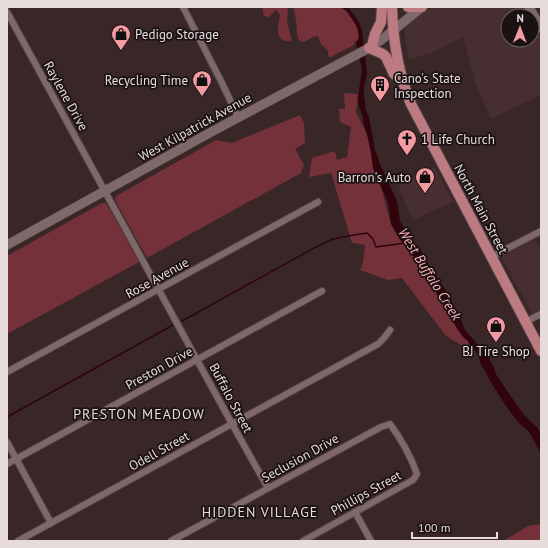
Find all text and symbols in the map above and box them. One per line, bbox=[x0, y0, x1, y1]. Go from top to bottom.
north arrow bbox=[500, 8, 540, 48]
text: N bbox=[516, 11, 524, 25]
shop icon: Pedigo Storage bbox=[110, 23, 132, 51]
place label: Pedigo Storage bbox=[135, 26, 219, 43]
street label: Raylene Drive bbox=[40, 58, 92, 134]
shop icon: Recycling Time bbox=[191, 69, 213, 97]
place label: Cano's State Inspection bbox=[394, 70, 461, 102]
place label: Recycling Time bbox=[105, 72, 188, 89]
building icon: Cano's State Inspection bbox=[369, 74, 391, 102]
street label: West Kilpatrick Avenue bbox=[136, 89, 254, 165]
church icon: 1 Life Church bbox=[396, 128, 418, 156]
place label: 1 Life Church bbox=[421, 131, 495, 148]
street label: North Main Street bbox=[450, 161, 512, 257]
shop icon: Barron's Auto bbox=[414, 166, 436, 194]
place label: Barron's Auto bbox=[338, 169, 411, 186]
water label: West Buffalo Creek bbox=[394, 224, 466, 324]
street label: Rose Avenue bbox=[122, 254, 192, 302]
shop icon: BJ Tire Shop bbox=[485, 315, 507, 343]
street label: Preston Drive bbox=[122, 343, 196, 393]
place label: BJ Tire Shop bbox=[462, 343, 530, 360]
street label: Buffalo Street bbox=[205, 360, 257, 436]
district label: PRESTON MEADOW bbox=[73, 405, 205, 423]
street label: Odell Street bbox=[126, 427, 193, 475]
street label: Seclusion Drive bbox=[258, 430, 342, 486]
street label: Phillips Street bbox=[328, 466, 405, 519]
district label: HIDDEN VILLAGE bbox=[202, 503, 318, 521]
scale bar bbox=[412, 514, 497, 540]
text: 100 m bbox=[418, 520, 451, 535]

